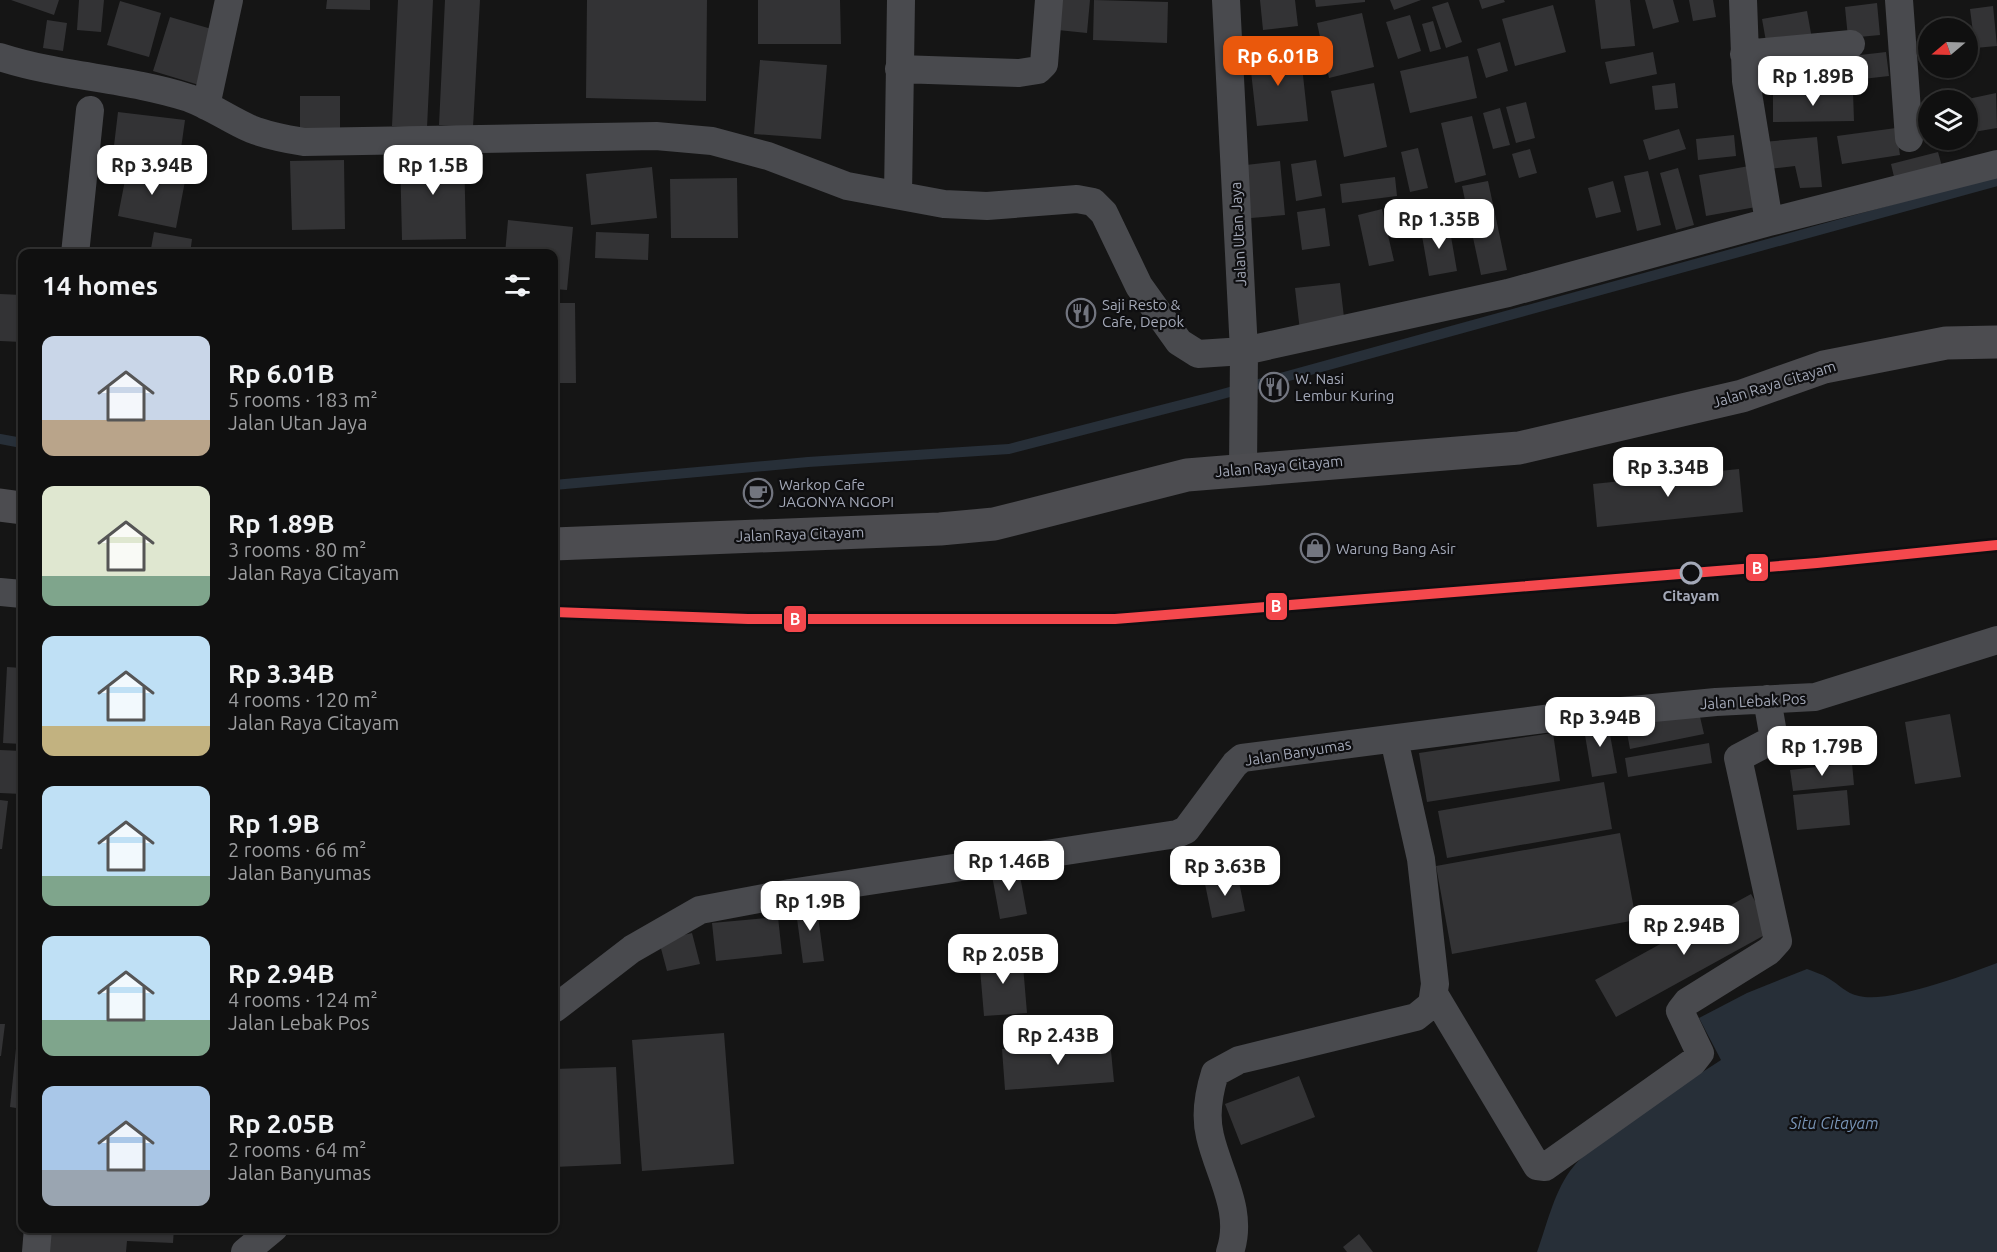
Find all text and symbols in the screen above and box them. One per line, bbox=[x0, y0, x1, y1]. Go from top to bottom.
north arrow bbox=[1918, 18, 1978, 78]
map controls bbox=[1918, 18, 1978, 150]
pin: Rp 6.01B bbox=[1216, 36, 1340, 87]
text: Rp 6.01B bbox=[1237, 44, 1319, 67]
pin: Rp 1.89B bbox=[1751, 56, 1875, 107]
text: Rp 1.89B bbox=[1772, 64, 1854, 87]
button: layers bbox=[1918, 90, 1978, 150]
pin: Rp 3.94B bbox=[90, 145, 214, 196]
pin: Rp 1.5B bbox=[378, 145, 488, 196]
text: Rp 3.94B bbox=[111, 153, 193, 176]
text: Rp 1.5B bbox=[398, 153, 468, 176]
street label: Jalan Utan Jaya bbox=[1227, 181, 1249, 287]
pin: Rp 1.35B bbox=[1377, 199, 1501, 250]
text: Rp 1.35B bbox=[1398, 207, 1480, 230]
icon: filters bbox=[501, 269, 534, 302]
text: 14 homes bbox=[42, 271, 158, 300]
place label: Saji Resto & Cafe, Depok bbox=[1102, 296, 1184, 330]
restaurant icon: Saji Resto & Cafe, Depok bbox=[1065, 297, 1097, 329]
street label: Jalan Raya Citayam bbox=[1710, 357, 1838, 411]
text: Rp 6.01B bbox=[228, 359, 334, 388]
icon: home bbox=[90, 360, 162, 432]
place label: W. Nasi Lembur Kuring bbox=[1295, 370, 1394, 404]
restaurant icon: W. Nasi Lembur Kuring bbox=[1258, 371, 1290, 403]
text: 5 rooms · 183 m² bbox=[228, 388, 378, 411]
text: Jalan Utan Jaya bbox=[228, 411, 367, 434]
pin: Rp 3.34B bbox=[1606, 447, 1730, 498]
street label: Jalan Raya Citayam bbox=[1214, 452, 1344, 480]
text: Rp 3.34B bbox=[1627, 455, 1709, 478]
place label: Warkop Cafe JAGONYA NGOPI bbox=[779, 476, 894, 510]
cafe icon: Warkop Cafe JAGONYA NGOPI bbox=[742, 477, 774, 509]
text: Rp 1.89B bbox=[228, 509, 334, 538]
icon: home bbox=[90, 510, 162, 582]
street label: Jalan Raya Citayam bbox=[736, 523, 864, 545]
shop icon: Warung Bang Asir bbox=[1299, 532, 1331, 564]
text: 3 rooms · 80 m² bbox=[228, 538, 366, 561]
place label: Warung Bang Asir bbox=[1336, 540, 1456, 557]
line badge: B bbox=[1745, 553, 1769, 582]
text: B bbox=[1752, 559, 1762, 577]
text: Jalan Raya Citayam bbox=[228, 561, 399, 584]
marker: Citayam bbox=[1680, 562, 1702, 584]
place label: Citayam bbox=[1663, 587, 1719, 604]
line badge: B bbox=[1265, 592, 1288, 621]
text: B bbox=[1271, 597, 1281, 615]
line badge: B bbox=[783, 605, 807, 633]
text: B bbox=[790, 610, 800, 628]
text: Rp 3.34B bbox=[228, 659, 334, 688]
icon: home bbox=[90, 660, 162, 732]
text: 4 rooms · 120 m² bbox=[228, 688, 378, 711]
street label: Jalan Lebak Pos bbox=[1699, 690, 1807, 712]
pin: Rp 3.94B bbox=[1538, 697, 1662, 748]
text: Rp 3.94B bbox=[1559, 705, 1641, 728]
text: Jalan Raya Citayam bbox=[228, 711, 399, 734]
pin: Rp 1.79B bbox=[1760, 726, 1884, 777]
text: Rp 1.79B bbox=[1781, 734, 1863, 757]
street label: Jalan Banyumas bbox=[1244, 735, 1352, 769]
text: Rp 1.9B bbox=[228, 809, 320, 838]
icon: home bbox=[90, 810, 162, 882]
text: 2 rooms · 66 m² bbox=[228, 838, 366, 861]
pin: Rp 1.46B bbox=[947, 841, 1071, 892]
pin: Rp 3.63B bbox=[1163, 846, 1287, 897]
text: Rp 1.46B bbox=[968, 849, 1050, 872]
text: Rp 3.63B bbox=[1184, 854, 1266, 877]
text: Jalan Banyumas bbox=[228, 861, 371, 884]
pin: Rp 1.9B bbox=[755, 881, 865, 932]
text: Rp 1.9B bbox=[775, 889, 845, 912]
pin: Rp 2.94B bbox=[1622, 905, 1746, 956]
text: Rp 2.94B bbox=[1643, 913, 1725, 936]
pin: Rp 2.05B bbox=[941, 934, 1065, 985]
text: Rp 2.05B bbox=[962, 942, 1044, 965]
text: Rp 2.94B bbox=[228, 959, 334, 988]
icon: home bbox=[90, 960, 162, 1032]
text: 4 rooms · 124 m² bbox=[228, 988, 378, 1011]
text: Jalan Lebak Pos bbox=[228, 1011, 370, 1034]
pin: Rp 2.43B bbox=[996, 1015, 1120, 1066]
text: Rp 2.43B bbox=[1017, 1023, 1099, 1046]
text: Rp 2.05B bbox=[228, 1109, 334, 1138]
icon: home bbox=[90, 1110, 162, 1182]
water label: Situ Citayam bbox=[1788, 1114, 1879, 1132]
text: 2 rooms · 64 m² bbox=[228, 1138, 366, 1161]
text: Jalan Banyumas bbox=[228, 1161, 371, 1184]

